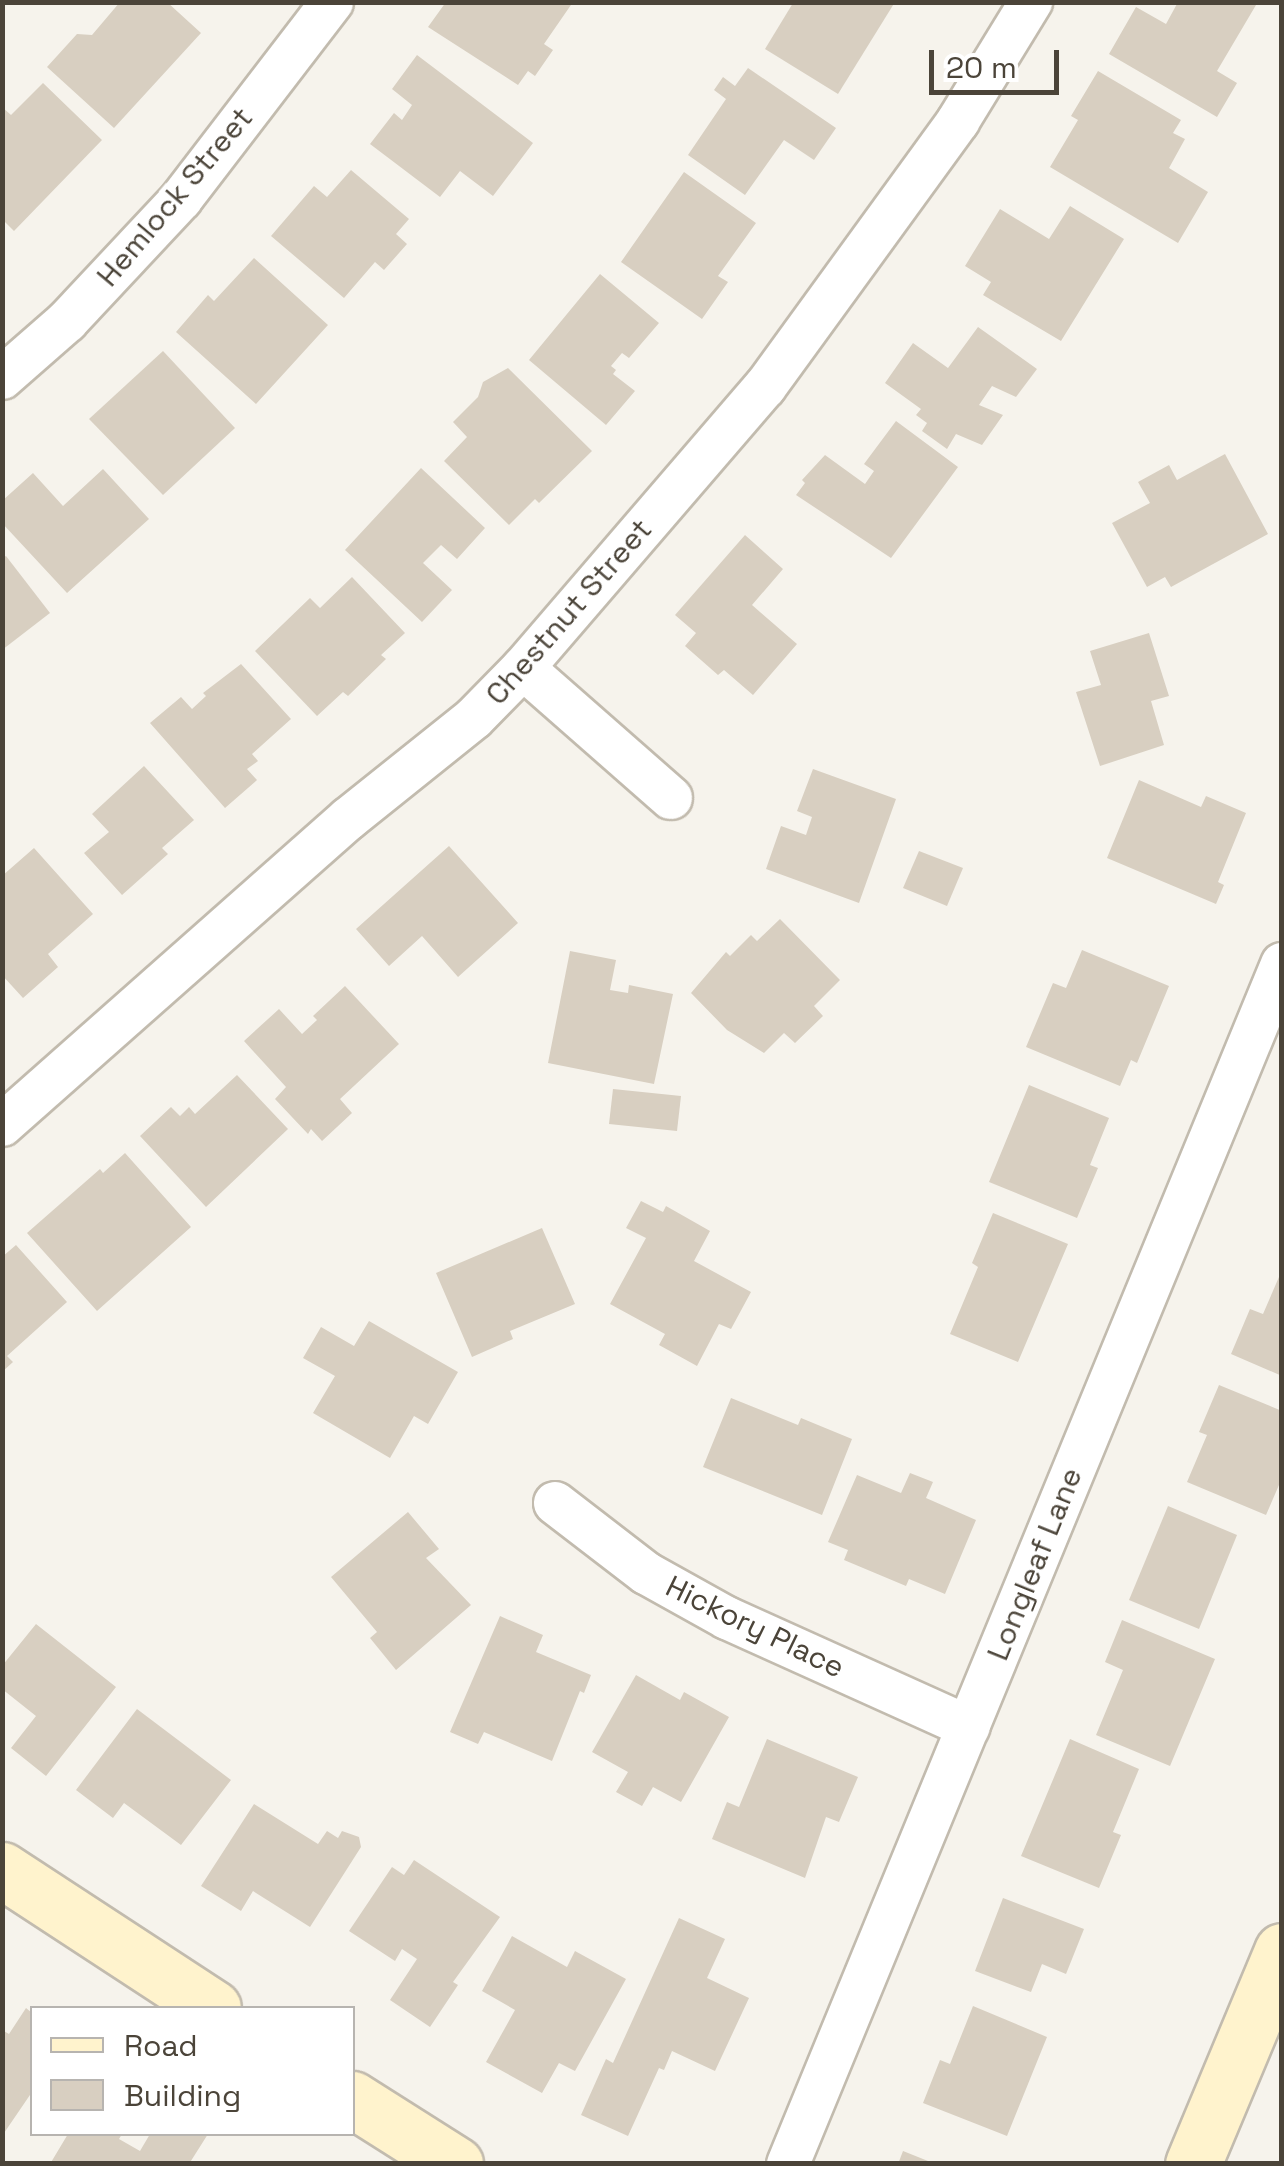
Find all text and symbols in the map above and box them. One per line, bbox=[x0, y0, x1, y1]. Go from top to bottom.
scale bar bbox=[934, 30, 1064, 92]
text: 20 m bbox=[946, 48, 1017, 87]
street label: Hemlock Street bbox=[90, 100, 260, 294]
street label: Chestnut Street bbox=[479, 512, 659, 712]
street label: Longleaf Lane bbox=[980, 1462, 1090, 1666]
street label: Hickory Place bbox=[660, 1568, 850, 1686]
legend bbox=[30, 2006, 355, 2136]
text: Road bbox=[124, 2026, 198, 2065]
text: Building bbox=[124, 2076, 241, 2115]

